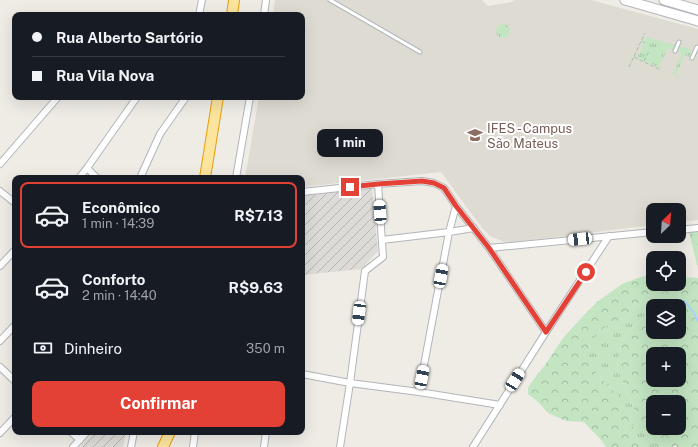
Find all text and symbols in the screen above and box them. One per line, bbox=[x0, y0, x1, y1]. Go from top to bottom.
text: Rua Alberto Sartório bbox=[56, 29, 203, 46]
text: Rua Vila Nova bbox=[56, 67, 154, 84]
place label: IFES - Campus São Mateus bbox=[487, 121, 572, 151]
school or university icon: IFES - Campus São Mateus bbox=[466, 126, 484, 144]
callout: 1 min bbox=[317, 129, 383, 157]
text: 1 min bbox=[334, 135, 366, 150]
route end bbox=[341, 178, 359, 196]
icon: car bbox=[34, 197, 70, 233]
text: Econômico bbox=[82, 199, 160, 216]
car bbox=[373, 200, 387, 224]
north arrow bbox=[646, 203, 686, 243]
map controls bbox=[646, 203, 686, 435]
text: R$7.13 bbox=[234, 207, 283, 224]
text: 1 min · 14:39 bbox=[82, 216, 154, 231]
car bbox=[567, 232, 593, 246]
button: locate bbox=[646, 251, 686, 291]
car bbox=[433, 263, 449, 289]
route start bbox=[577, 263, 595, 281]
icon: car bbox=[34, 269, 70, 305]
text: Conforto bbox=[82, 271, 145, 288]
text: R$9.63 bbox=[229, 279, 283, 296]
text: 2 min · 14:40 bbox=[82, 288, 157, 303]
button: layers bbox=[646, 299, 686, 339]
car bbox=[352, 300, 366, 326]
icon: cash bbox=[32, 337, 54, 359]
text: Dinheiro bbox=[64, 340, 122, 357]
text: 350 m bbox=[246, 341, 285, 356]
button: + bbox=[646, 347, 686, 387]
car bbox=[414, 364, 430, 390]
car bbox=[504, 367, 526, 393]
button: Confirmar bbox=[32, 381, 285, 427]
button: − bbox=[646, 395, 686, 435]

